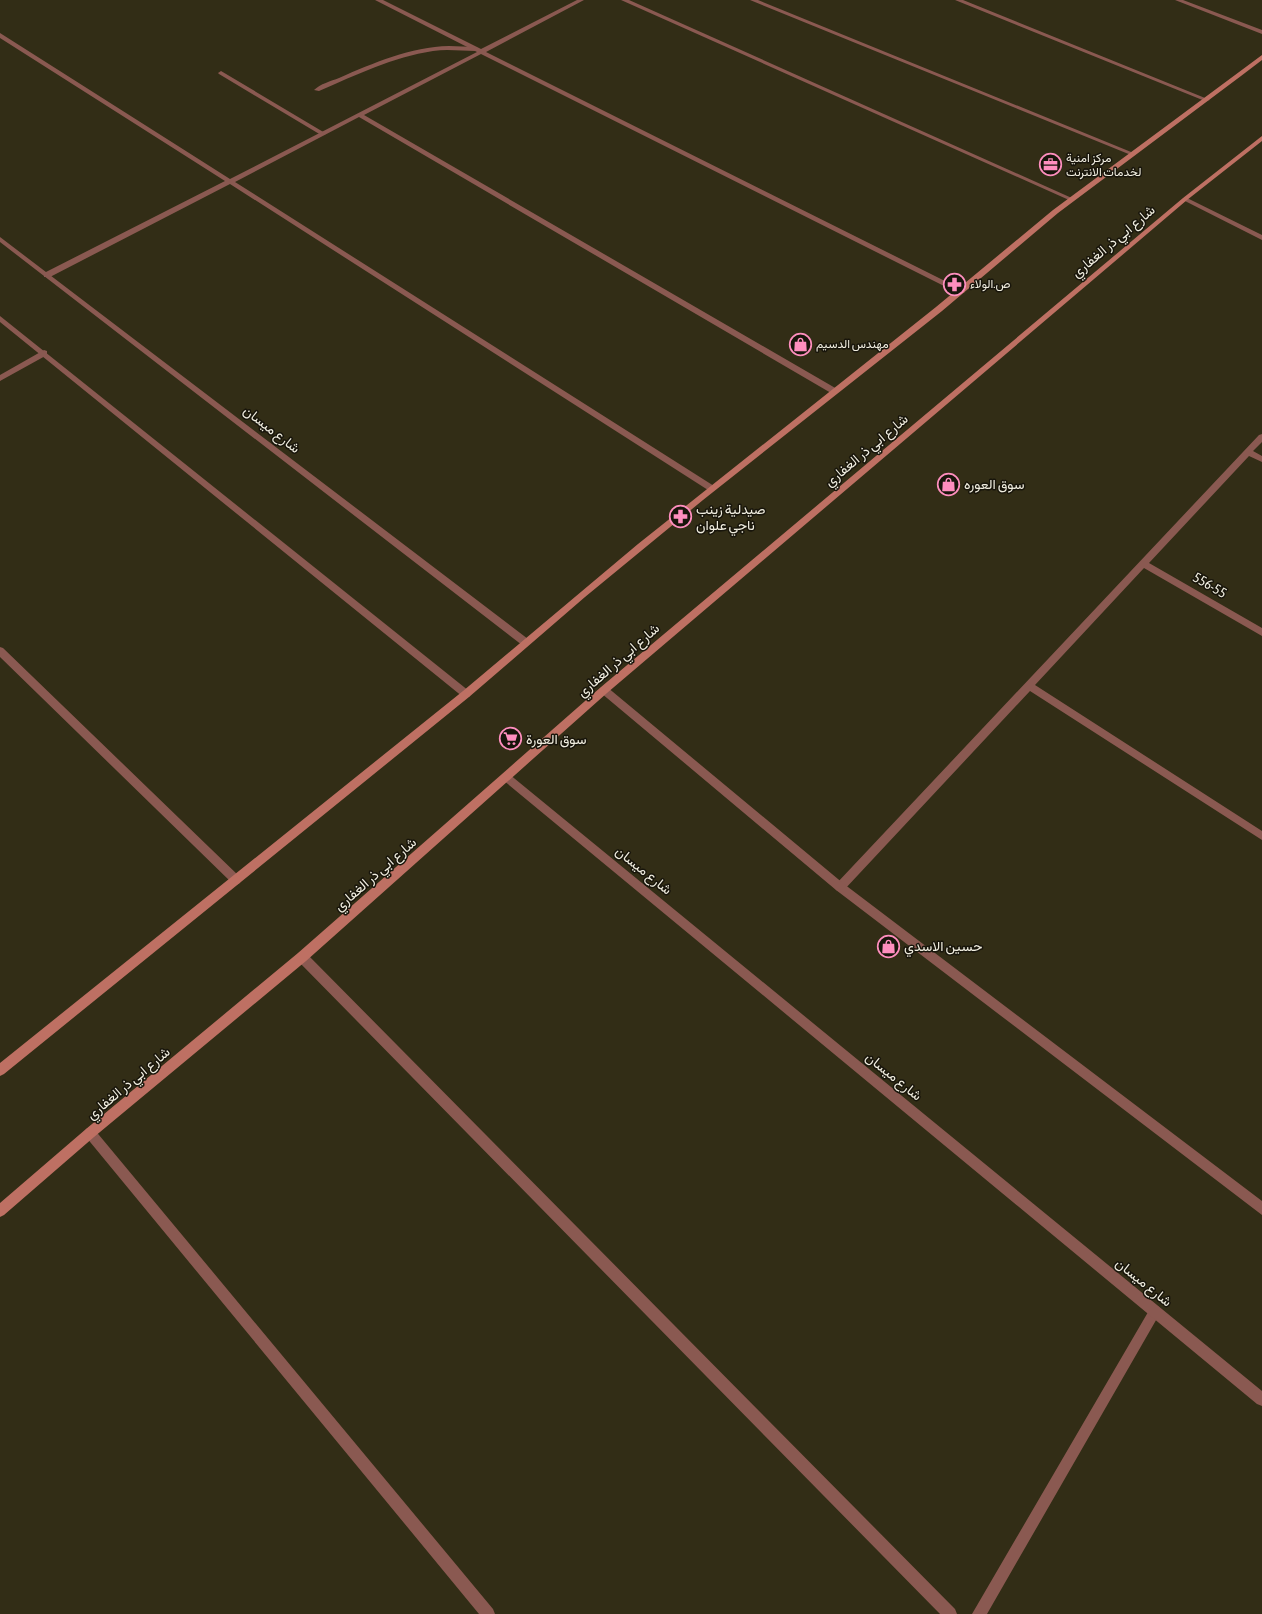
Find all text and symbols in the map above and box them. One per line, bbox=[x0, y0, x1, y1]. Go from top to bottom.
place label: مركز امنية لخدمات الانترنت bbox=[1066, 151, 1141, 180]
office icon: مركز امنية لخدمات الانترنت bbox=[1038, 152, 1064, 178]
street label: شارع ابي ذر الغفاري bbox=[1068, 202, 1160, 284]
pharmacy icon: ص.الولاء bbox=[942, 271, 968, 297]
place label: ص.الولاء bbox=[970, 277, 1010, 292]
shop icon: مهندس الدسيم bbox=[788, 331, 814, 357]
place label: مهندس الدسيم bbox=[816, 337, 889, 352]
street label: شارع ميسان bbox=[239, 402, 304, 458]
street label: شارع ابي ذر الغفاري bbox=[821, 411, 913, 493]
shop icon: سوق العوره bbox=[935, 471, 961, 497]
place label: سوق العوره bbox=[964, 476, 1025, 493]
place label: صيدلية زينب ناجي علوان bbox=[696, 501, 766, 537]
pharmacy icon: صيدلية زينب ناجي علوان bbox=[667, 504, 693, 530]
street label: 556-55 bbox=[1190, 569, 1230, 601]
street label: شارع ابي ذر الغفاري bbox=[574, 620, 665, 703]
supermarket icon: سوق العورة bbox=[497, 726, 523, 752]
place label: سوق العورة bbox=[526, 731, 587, 748]
street label: شارع ابي ذر الغفاري bbox=[331, 834, 422, 917]
street label: شارع ميسان bbox=[611, 843, 675, 900]
shop icon: حسين الاسدي bbox=[875, 933, 901, 959]
place label: حسين الاسدي bbox=[904, 938, 982, 958]
street label: شارع ابي ذر الغفاري bbox=[83, 1044, 175, 1126]
street label: شارع ميسان bbox=[861, 1049, 925, 1106]
street label: شارع ميسان bbox=[1111, 1255, 1175, 1312]

